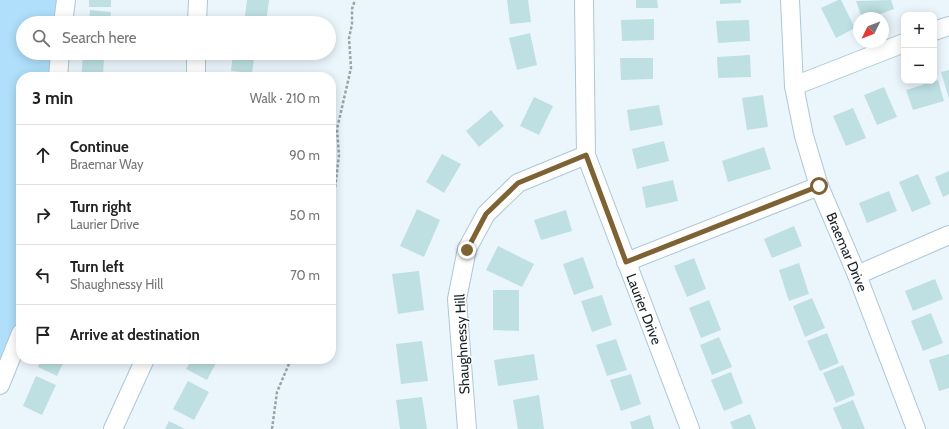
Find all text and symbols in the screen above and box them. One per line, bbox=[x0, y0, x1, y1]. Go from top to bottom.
north arrow bbox=[853, 12, 889, 48]
map controls bbox=[901, 12, 937, 84]
button: + bbox=[901, 12, 937, 48]
search box bbox=[16, 16, 336, 60]
icon: search bbox=[30, 27, 52, 49]
text: Search here bbox=[62, 29, 137, 47]
button: − bbox=[901, 48, 937, 84]
text: 3 min bbox=[32, 88, 73, 108]
text: Walk · 210 m bbox=[250, 90, 320, 106]
text: Continue bbox=[70, 138, 129, 156]
icon: ahead bbox=[32, 144, 54, 166]
text: 90 m bbox=[289, 147, 320, 163]
text: Braemar Way bbox=[70, 156, 144, 172]
route start bbox=[810, 177, 828, 195]
text: Turn right bbox=[70, 198, 131, 216]
icon: right bbox=[32, 204, 54, 226]
text: 50 m bbox=[290, 207, 320, 223]
street label: Braemar Drive bbox=[822, 210, 872, 294]
text: Laurier Drive bbox=[70, 216, 139, 232]
route end bbox=[458, 241, 476, 259]
text: Turn left bbox=[70, 258, 124, 276]
icon: left bbox=[32, 264, 54, 286]
text: 70 m bbox=[290, 267, 320, 283]
street label: Laurier Drive bbox=[622, 271, 666, 347]
text: Shaughnessy Hill bbox=[70, 276, 163, 292]
street label: Shaughnessy Hill bbox=[450, 293, 474, 395]
icon: arrive bbox=[32, 324, 54, 346]
text: Arrive at destination bbox=[70, 326, 200, 344]

